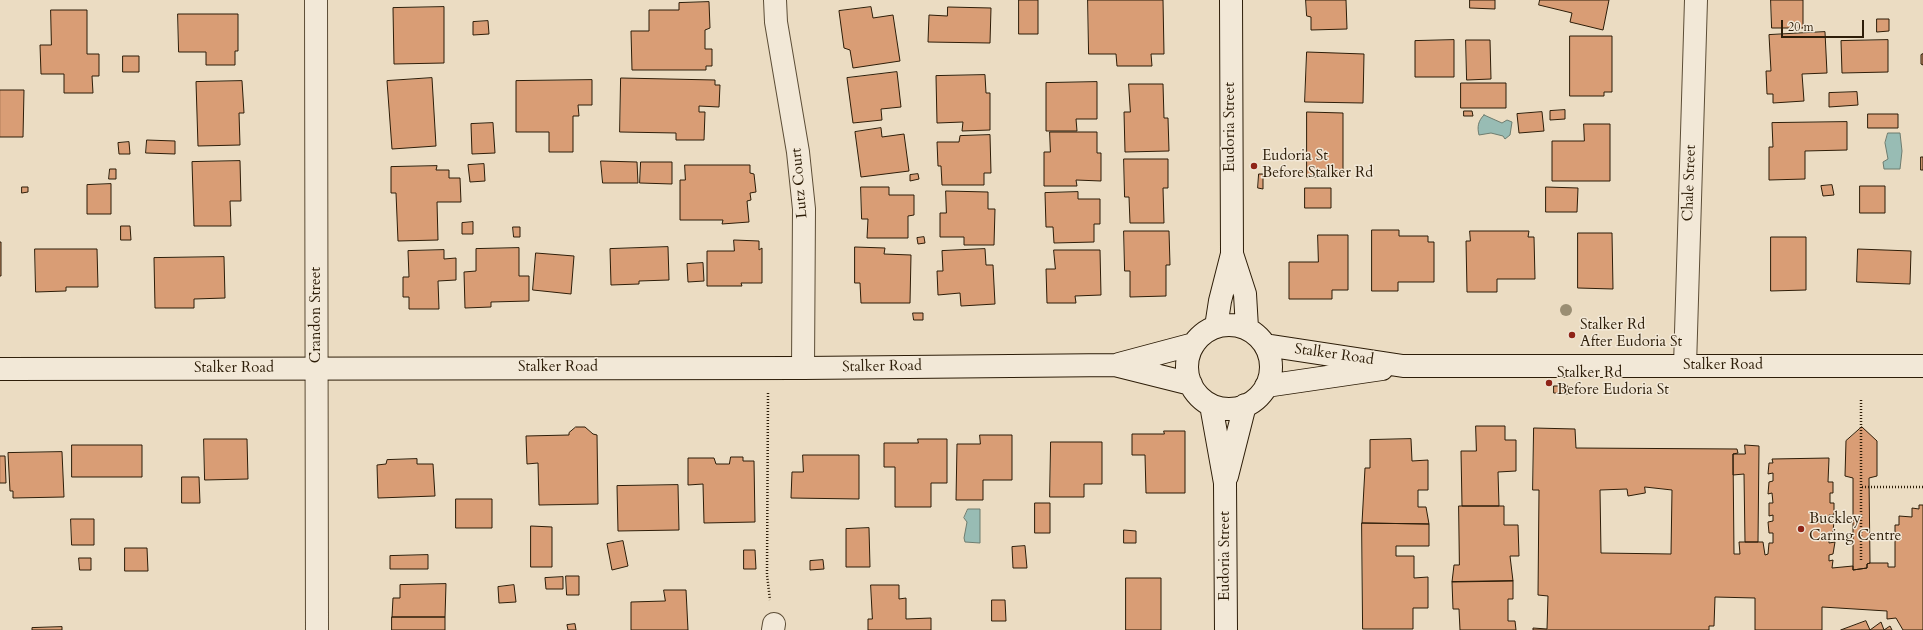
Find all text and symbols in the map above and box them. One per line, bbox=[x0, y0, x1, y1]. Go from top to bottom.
scale bar bbox=[1783, 12, 1866, 38]
text: 20 m bbox=[1788, 19, 1814, 35]
street label: Eudoria Street bbox=[1222, 82, 1240, 172]
street label: Chale Street bbox=[1680, 144, 1700, 222]
street label: Lutz Court bbox=[788, 147, 812, 219]
place label: Eudoria St Before Stalker Rd bbox=[1262, 148, 1373, 183]
marker: Eudoria St Before Stalker Rd bbox=[1249, 161, 1259, 171]
street label: Crandon Street bbox=[308, 267, 326, 363]
place label: Stalker Rd After Eudoria St bbox=[1580, 317, 1682, 352]
marker: Stalker Rd After Eudoria St bbox=[1567, 330, 1577, 340]
street label: Stalker Road bbox=[1293, 341, 1375, 369]
street label: Stalker Road bbox=[842, 357, 922, 377]
street label: Stalker Road bbox=[1683, 357, 1763, 375]
street label: Stalker Road bbox=[518, 359, 598, 377]
street label: Stalker Road bbox=[194, 360, 274, 378]
place label: Stalker Rd Before Eudoria St bbox=[1557, 365, 1669, 400]
marker: Stalker Rd Before Eudoria St bbox=[1544, 378, 1554, 388]
street label: Eudoria Street bbox=[1217, 511, 1235, 601]
place label: Buckley Caring Centre bbox=[1809, 511, 1901, 546]
marker: Buckley Caring Centre bbox=[1796, 524, 1806, 534]

